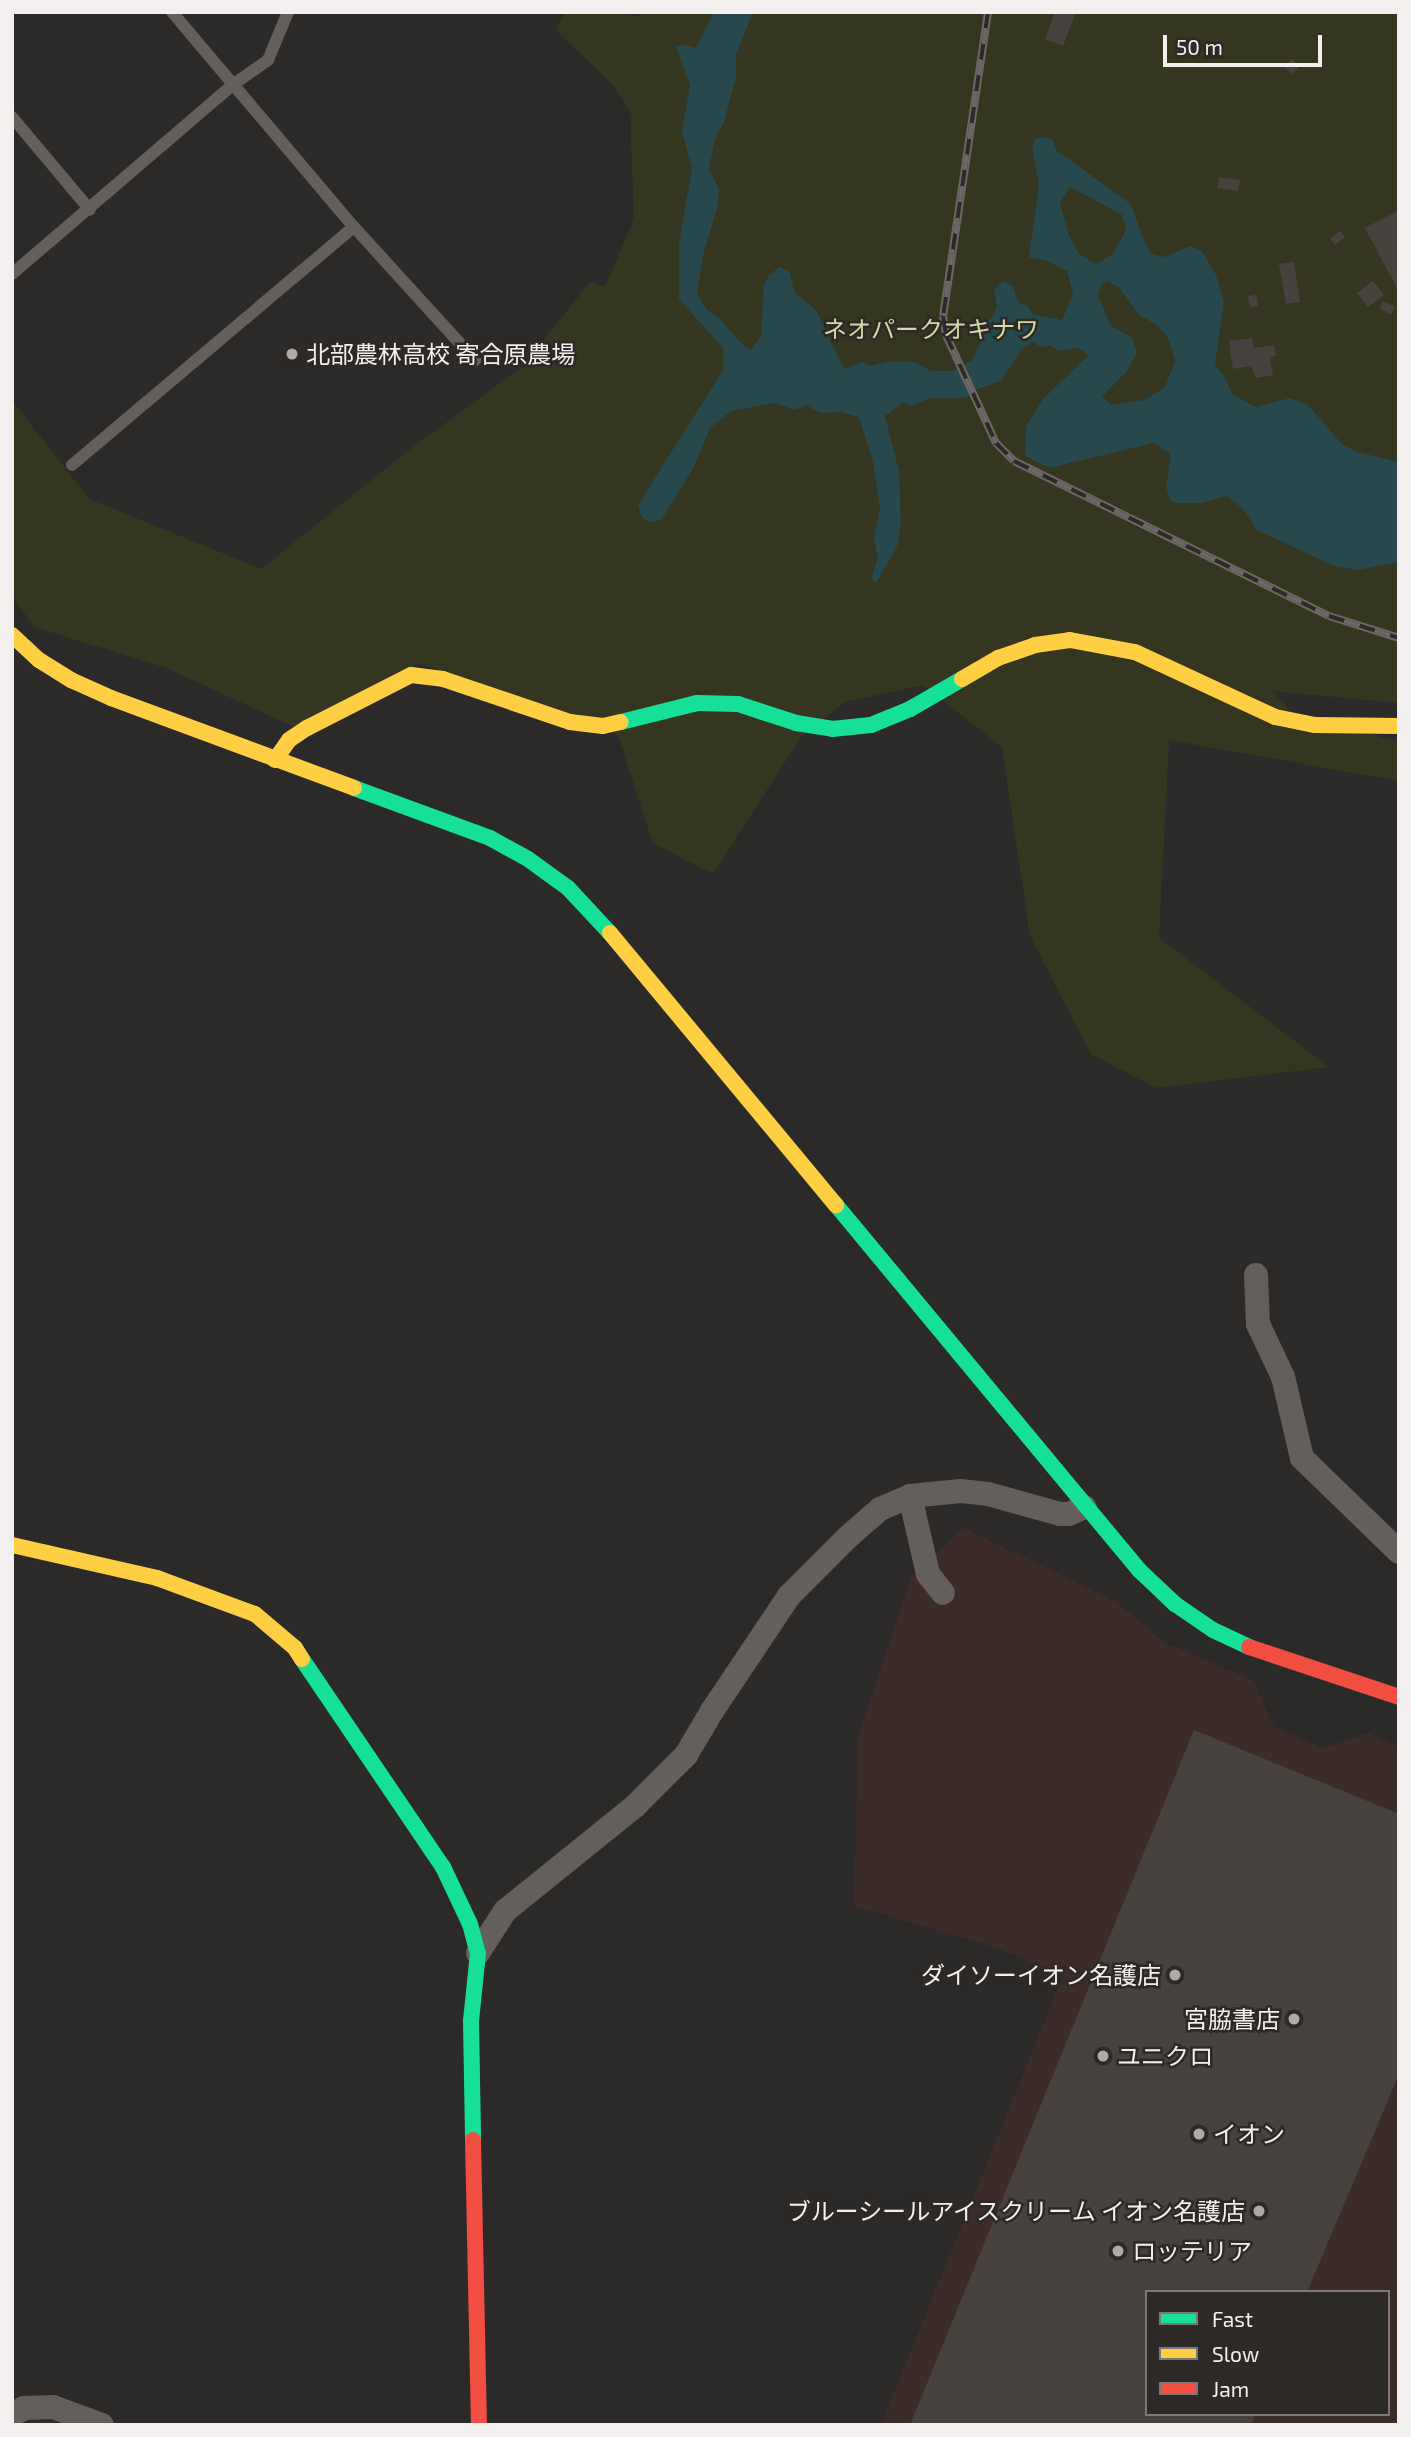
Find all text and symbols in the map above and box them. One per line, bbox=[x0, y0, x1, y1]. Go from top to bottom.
scale bar bbox=[1166, 21, 1325, 65]
text: 50 m bbox=[1176, 34, 1223, 59]
park label: ネオパークオキナワ bbox=[823, 315, 1039, 343]
place label: 北部農林高校 寄合原農場 bbox=[306, 340, 575, 368]
marker: 北部農林高校 寄合原農場 bbox=[284, 346, 300, 362]
place label: ダイソーイオン名護店 bbox=[921, 1961, 1161, 1989]
marker: ダイソーイオン名護店 bbox=[1167, 1967, 1183, 1983]
place label: 宮脇書店 bbox=[1184, 2005, 1280, 2033]
marker: 宮脇書店 bbox=[1286, 2011, 1302, 2027]
place label: ユニクロ bbox=[1117, 2042, 1213, 2070]
marker: ユニクロ bbox=[1095, 2048, 1111, 2064]
place label: イオン bbox=[1213, 2120, 1285, 2148]
marker: イオン bbox=[1191, 2126, 1207, 2142]
place label: ブルーシールアイスクリーム イオン名護店 bbox=[784, 2197, 1245, 2225]
marker: ブルーシールアイスクリーム イオン名護店 bbox=[1251, 2203, 1267, 2219]
place label: ロッテリア bbox=[1132, 2237, 1252, 2265]
marker: ロッテリア bbox=[1110, 2243, 1126, 2259]
legend bbox=[1145, 2290, 1390, 2416]
text: Fast bbox=[1212, 2306, 1253, 2331]
text: Slow bbox=[1212, 2341, 1259, 2366]
text: Jam bbox=[1212, 2376, 1249, 2401]

